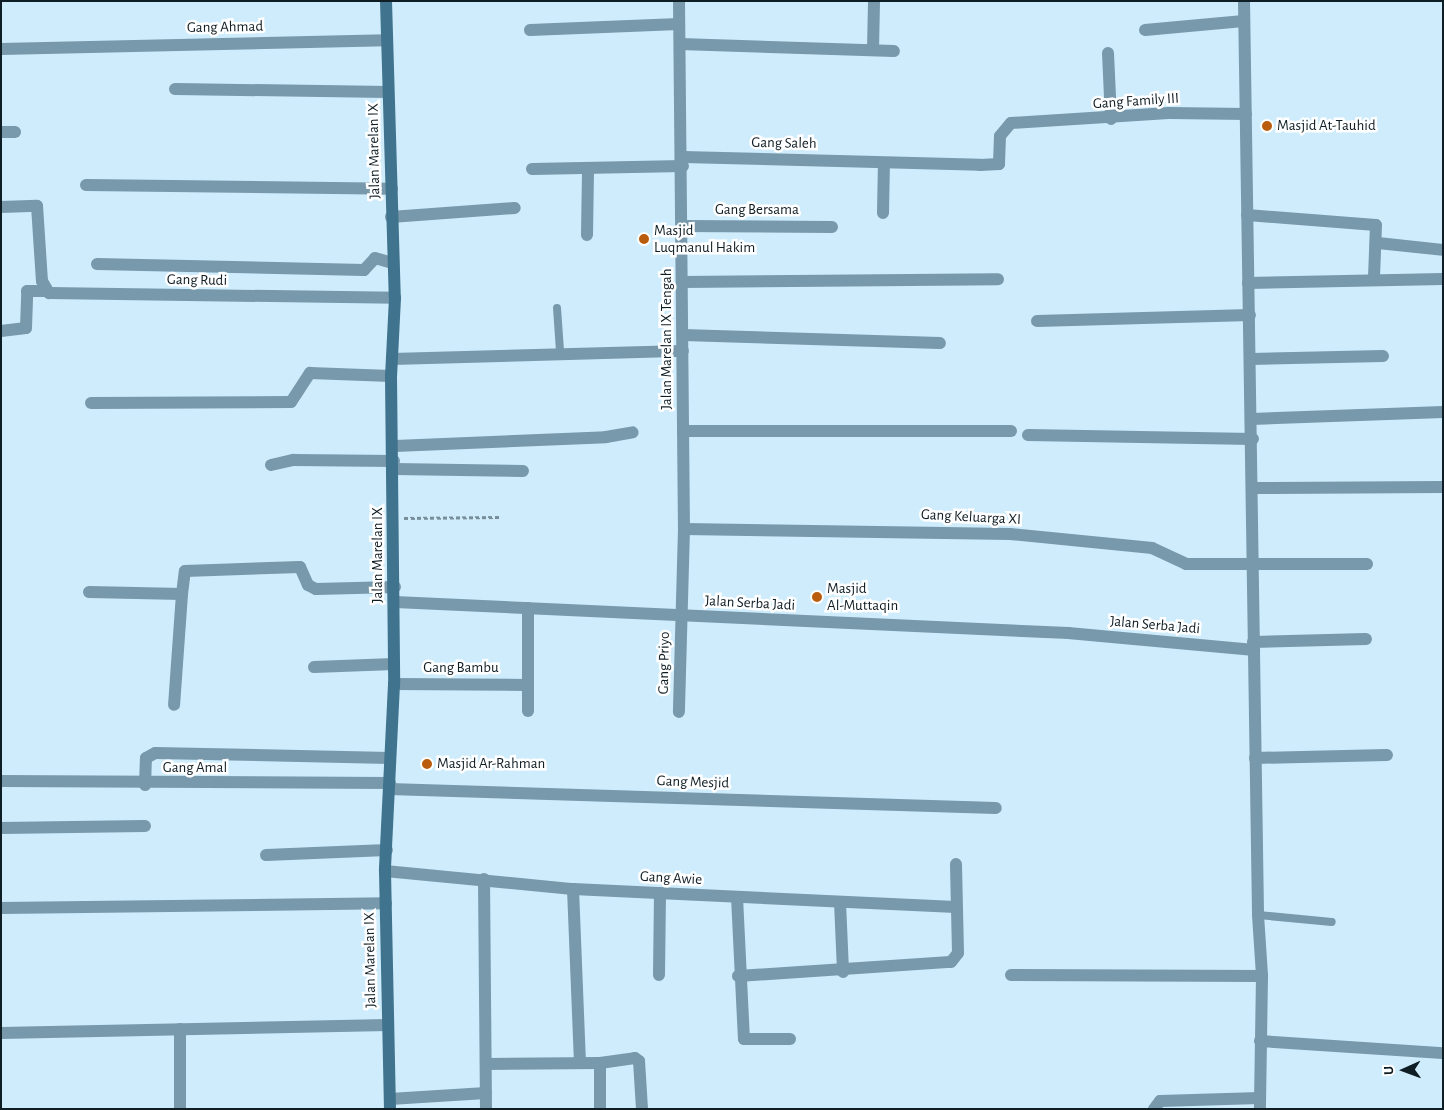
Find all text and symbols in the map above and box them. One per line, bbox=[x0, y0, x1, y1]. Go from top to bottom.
street label: Gang Ahmad bbox=[187, 17, 263, 37]
street label: Gang Family III bbox=[1092, 89, 1180, 113]
street label: Jalan Marelan IX bbox=[364, 103, 384, 199]
place label: Masjid At-Tauhid bbox=[1277, 117, 1376, 135]
marker: Masjid At-Tauhid bbox=[1261, 120, 1273, 132]
street label: Gang Saleh bbox=[751, 133, 817, 153]
street label: Gang Bersama bbox=[715, 201, 799, 219]
place label: Masjid Luqmanul Hakim bbox=[654, 221, 755, 256]
marker: Masjid Luqmanul Hakim bbox=[638, 233, 650, 245]
street label: Jalan Marelan IX Tengah bbox=[658, 268, 676, 410]
street label: Gang Rudi bbox=[167, 270, 227, 290]
street label: Gang Keluarga XI bbox=[920, 505, 1022, 529]
street label: Jalan Marelan IX bbox=[369, 507, 387, 603]
place label: Masjid Al-Muttaqin bbox=[827, 579, 898, 614]
marker: Masjid Al-Muttaqin bbox=[811, 591, 823, 603]
street label: Jalan Serba Jadi bbox=[704, 592, 796, 614]
street label: Jalan Serba Jadi bbox=[1109, 612, 1201, 638]
street label: Gang Priyo bbox=[654, 631, 674, 695]
street label: Gang Bambu bbox=[423, 659, 499, 677]
place label: Masjid Ar-Rahman bbox=[437, 755, 545, 773]
marker: Masjid Ar-Rahman bbox=[421, 758, 433, 770]
street label: Gang Amal bbox=[163, 759, 227, 777]
street label: Gang Mesjid bbox=[656, 772, 730, 792]
street label: Gang Awie bbox=[639, 867, 703, 889]
street label: Jalan Marelan IX bbox=[360, 912, 380, 1008]
north arrow bbox=[1379, 1045, 1429, 1095]
text: U bbox=[1382, 1066, 1396, 1075]

